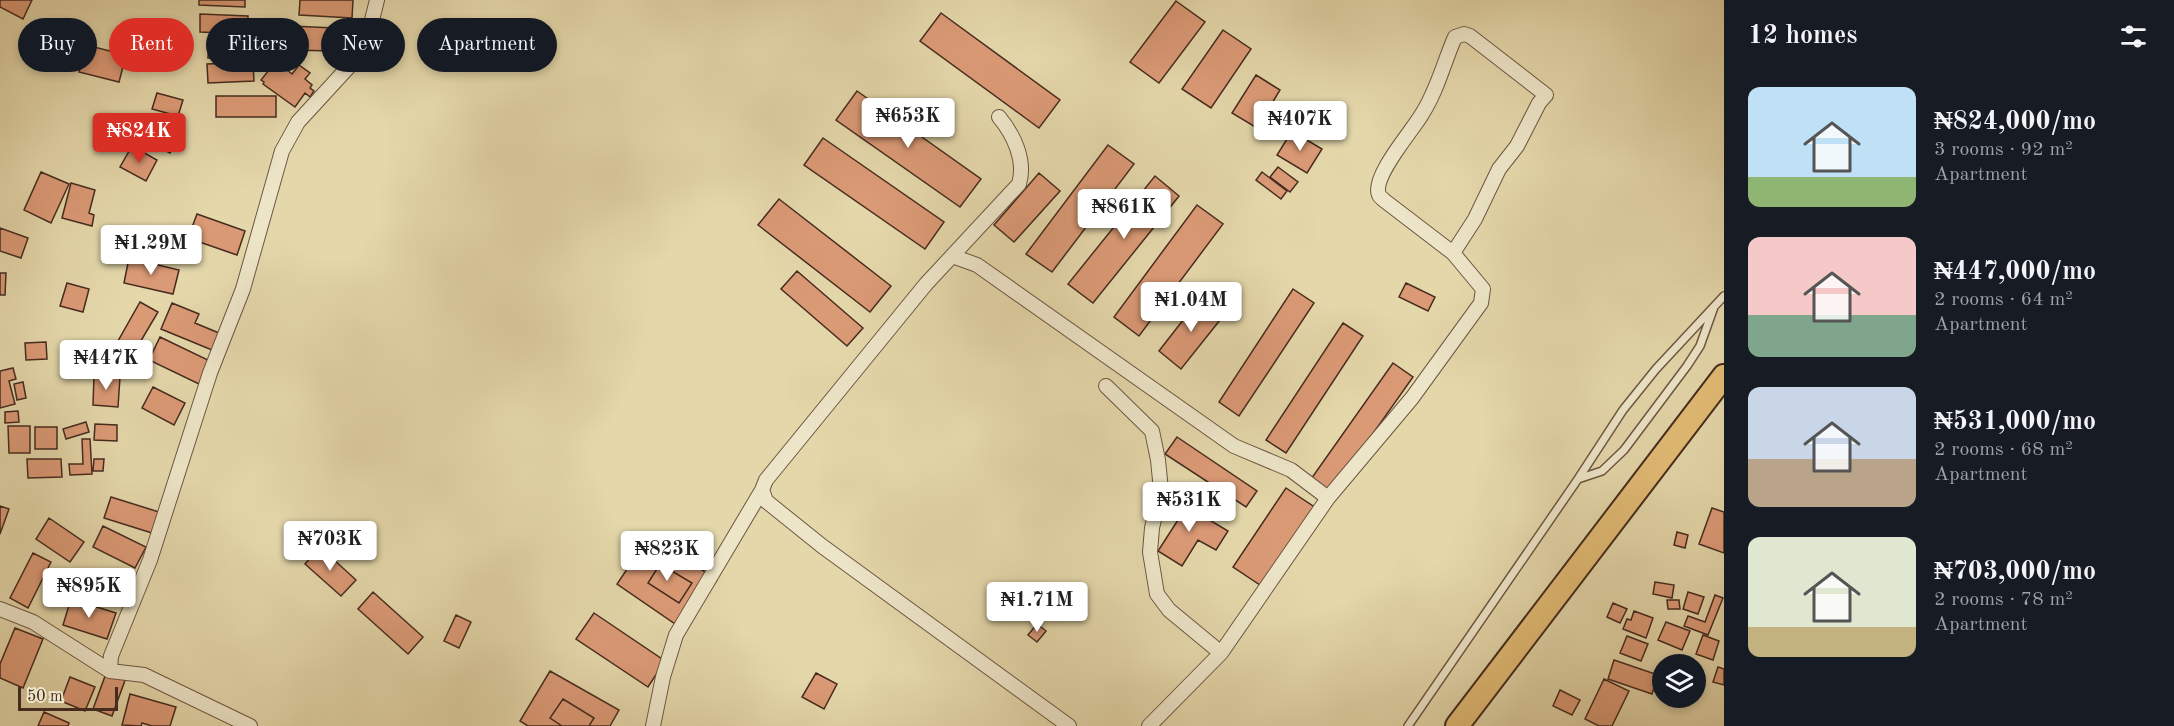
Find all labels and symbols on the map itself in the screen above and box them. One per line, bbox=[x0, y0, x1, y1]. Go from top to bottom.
pin: ₦653K bbox=[866, 98, 950, 149]
pin: ₦407K bbox=[1258, 101, 1342, 152]
pin: ₦824K bbox=[97, 113, 181, 164]
pin: ₦861K bbox=[1082, 189, 1166, 240]
pin: ₦1.29M bbox=[102, 225, 200, 276]
pin: ₦1.04M bbox=[1142, 282, 1240, 333]
pin: ₦447K bbox=[64, 340, 148, 391]
pin: ₦531K bbox=[1147, 482, 1231, 533]
pin: ₦703K bbox=[288, 521, 372, 572]
pin: ₦823K bbox=[625, 531, 709, 582]
pin: ₦895K bbox=[47, 568, 131, 619]
pin: ₦1.71M bbox=[988, 582, 1086, 633]
scale bar bbox=[18, 684, 118, 712]

